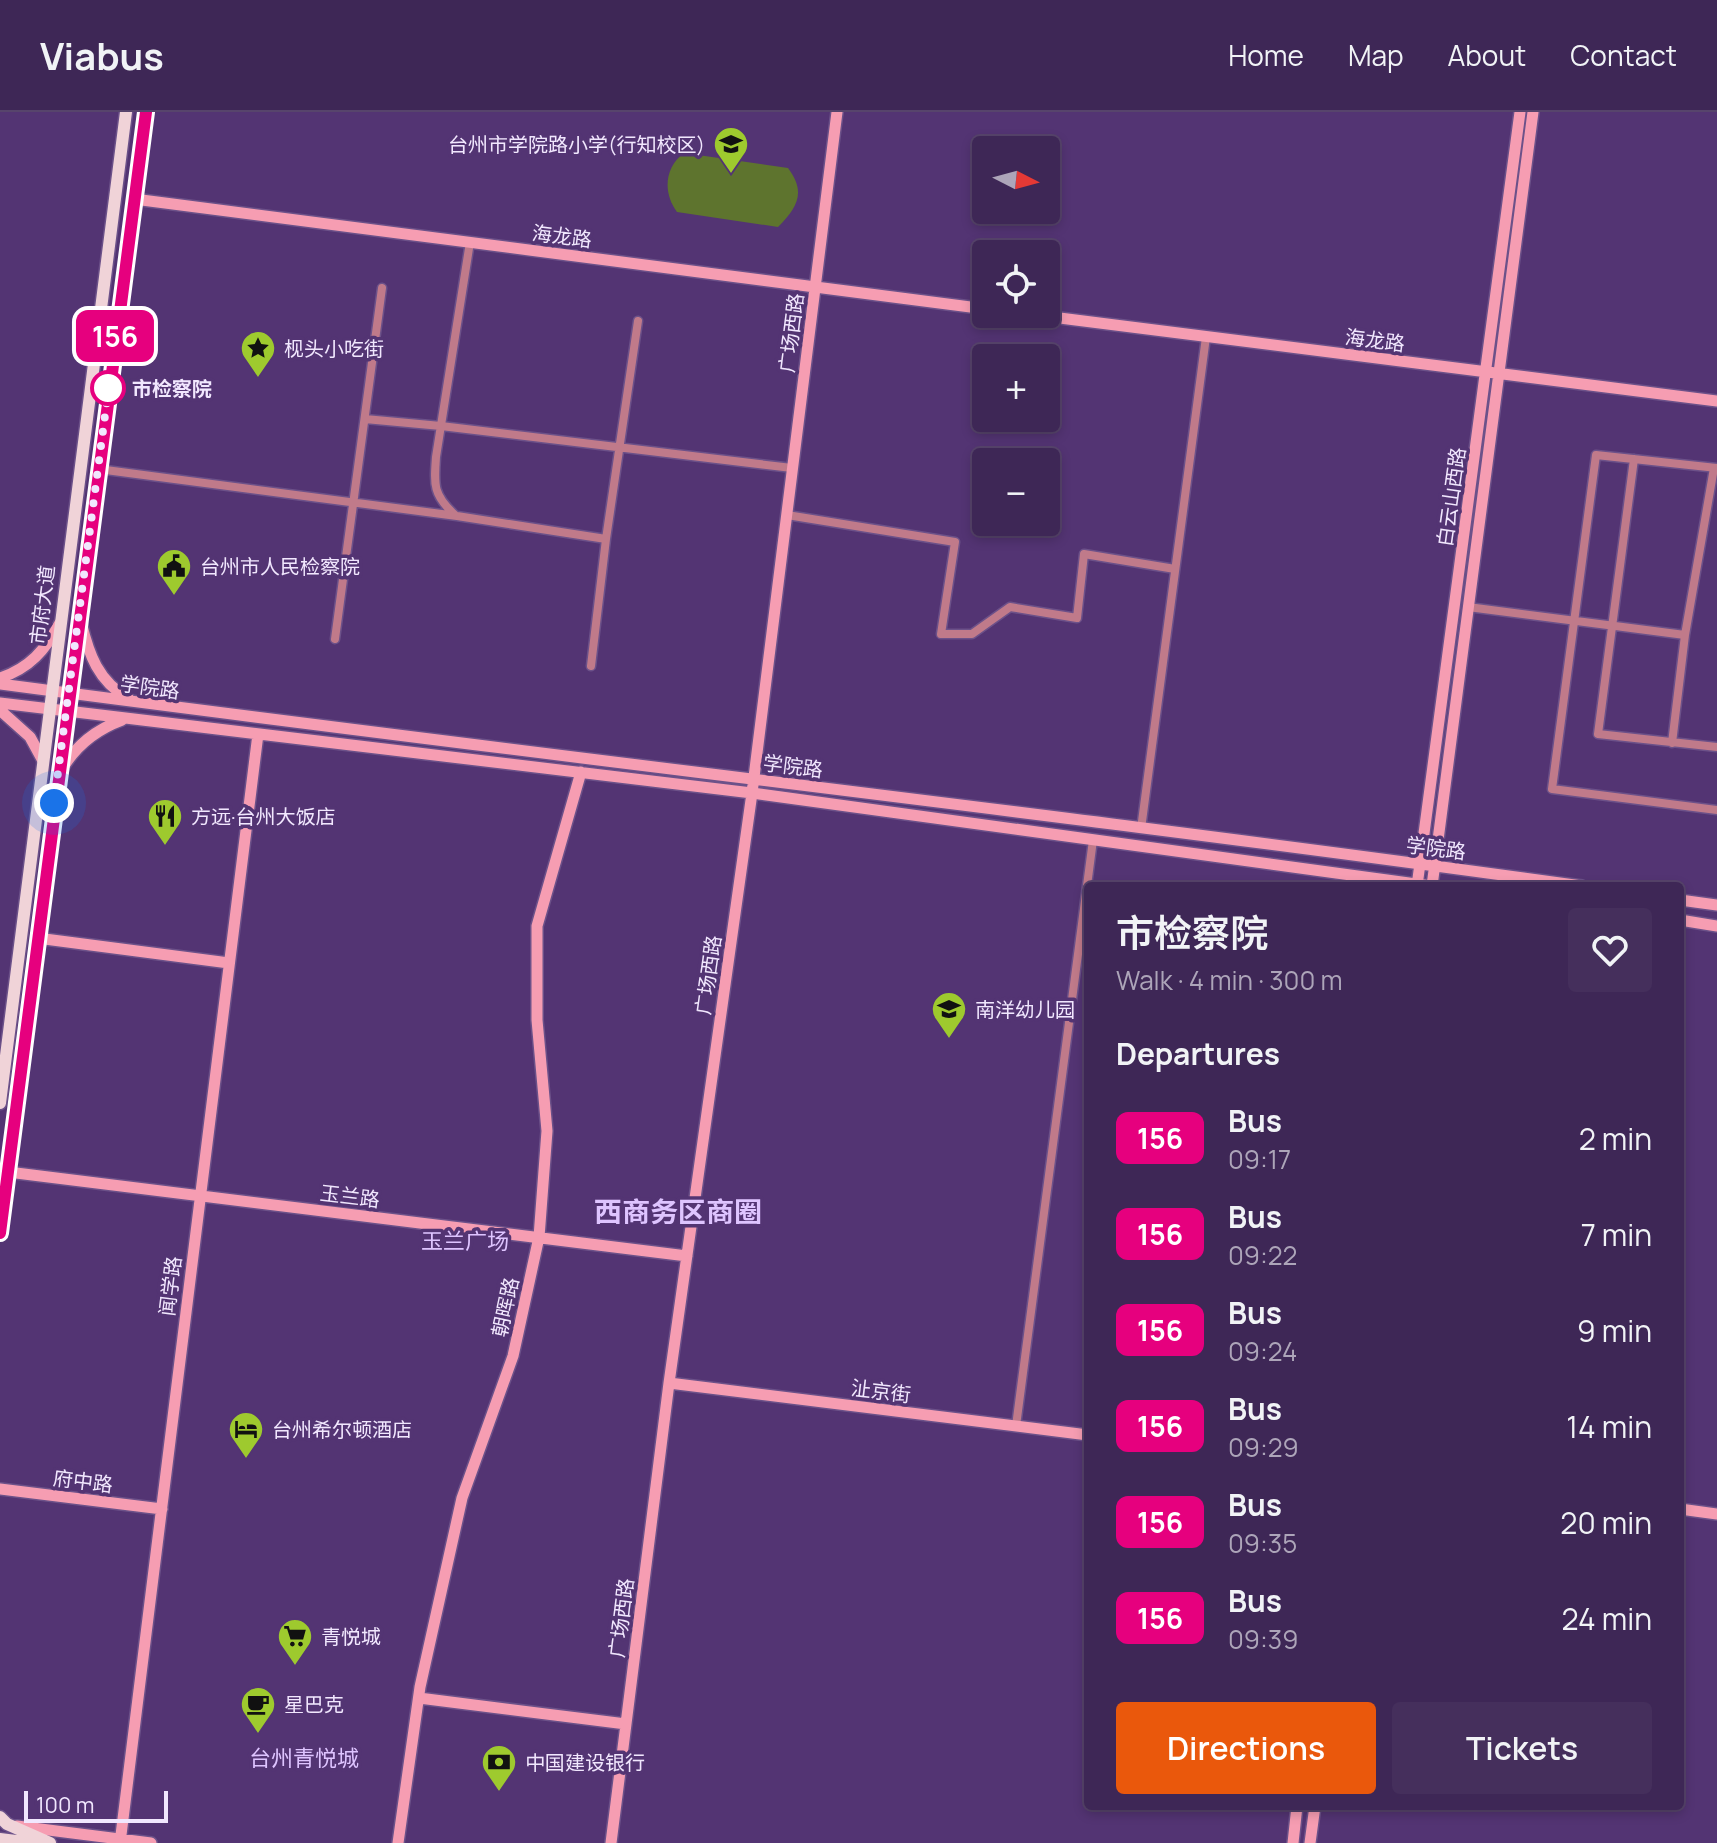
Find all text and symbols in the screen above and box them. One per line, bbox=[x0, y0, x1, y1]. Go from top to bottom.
text: Viabus bbox=[40, 29, 164, 81]
text: Home bbox=[1228, 36, 1304, 74]
text: Map bbox=[1348, 36, 1404, 74]
text: About bbox=[1448, 36, 1526, 74]
text: Contact bbox=[1570, 36, 1677, 74]
school or university icon: 台州市学院路小学(行知校区) bbox=[712, 125, 750, 175]
place label: 台州市学院路小学(行知校区) bbox=[448, 131, 705, 158]
north arrow bbox=[972, 136, 1060, 224]
map controls bbox=[972, 136, 1060, 536]
street label: 海龙路 bbox=[531, 219, 593, 253]
button: locate bbox=[972, 240, 1060, 328]
street label: 广场西路 bbox=[773, 292, 809, 374]
line badge: 156 bbox=[69, 310, 161, 362]
text: 156 bbox=[92, 317, 138, 355]
street label: 海龙路 bbox=[1344, 323, 1406, 357]
place icon: 枧头小吃街 bbox=[239, 329, 277, 379]
place label: 枧头小吃街 bbox=[284, 335, 384, 362]
button: + bbox=[972, 344, 1060, 432]
marker: 市检察院 bbox=[91, 371, 125, 405]
place label: 市检察院 bbox=[132, 375, 212, 402]
street label: 白云山西路 bbox=[1431, 446, 1471, 548]
button: − bbox=[972, 448, 1060, 536]
public building icon: 台州市人民检察院 bbox=[155, 547, 193, 597]
place label: 台州市人民检察院 bbox=[200, 553, 360, 580]
street label: 市府大道 bbox=[24, 564, 60, 646]
street label: 学院路 bbox=[118, 669, 182, 705]
street label: 学院路 bbox=[762, 749, 824, 783]
your location bbox=[34, 783, 74, 823]
restaurant icon: 方远·台州大饭店 bbox=[146, 797, 184, 847]
place label: 方远·台州大饭店 bbox=[191, 803, 336, 830]
street label: 学院路 bbox=[1405, 831, 1467, 865]
text: 市检察院 bbox=[1116, 906, 1268, 958]
button: heart bbox=[1568, 908, 1652, 992]
street label: 广场西路 bbox=[689, 934, 727, 1016]
text: Walk · 4 min · 300 m bbox=[1116, 962, 1343, 998]
school or university icon: 南洋幼儿园 bbox=[930, 990, 968, 1040]
place label: 南洋幼儿园 bbox=[975, 996, 1075, 1023]
text: Departures bbox=[1116, 1033, 1280, 1074]
text: Bus bbox=[1228, 1100, 1282, 1141]
text: 2 min bbox=[1579, 1118, 1652, 1159]
text: 156 bbox=[1137, 1119, 1183, 1157]
text: 09:17 bbox=[1228, 1141, 1291, 1177]
street label: 玉兰路 bbox=[319, 1179, 381, 1213]
district label: 西商务区商圈 bbox=[594, 1192, 762, 1230]
text: Bus bbox=[1228, 1196, 1282, 1237]
text: 7 min bbox=[1581, 1214, 1652, 1255]
text: 156 bbox=[1137, 1215, 1183, 1253]
district label: 玉兰广场 bbox=[421, 1226, 509, 1256]
text: 09:22 bbox=[1228, 1237, 1297, 1273]
street label: 闻学路 bbox=[153, 1255, 187, 1317]
street label: 朝晖路 bbox=[486, 1275, 524, 1339]
text: Bus bbox=[1228, 1292, 1282, 1333]
text: 9 min bbox=[1577, 1310, 1652, 1351]
text: 156 bbox=[1137, 1311, 1183, 1349]
text: 09:24 bbox=[1228, 1333, 1297, 1369]
street label: 沚京街 bbox=[850, 1374, 912, 1408]
text: Bus bbox=[1228, 1388, 1282, 1429]
text: 14 min bbox=[1566, 1406, 1652, 1447]
text: 156 bbox=[1137, 1407, 1183, 1445]
hotel icon: 台州希尔顿酒店 bbox=[227, 1410, 265, 1460]
place label: 台州希尔顿酒店 bbox=[272, 1416, 412, 1443]
text: 09:29 bbox=[1228, 1429, 1299, 1465]
street label: 府中路 bbox=[52, 1464, 114, 1498]
text: Bus bbox=[1228, 1484, 1282, 1525]
text: 20 min bbox=[1560, 1502, 1652, 1543]
text: 156 bbox=[1137, 1503, 1183, 1541]
text: 09:35 bbox=[1228, 1525, 1297, 1561]
street label: 广场西路 bbox=[603, 1577, 639, 1659]
text: Bus bbox=[1228, 1580, 1282, 1621]
text: 24 min bbox=[1562, 1598, 1652, 1639]
text: 156 bbox=[1137, 1599, 1183, 1637]
supermarket icon: 青悦城 bbox=[276, 1617, 314, 1667]
text: 09:39 bbox=[1228, 1621, 1298, 1657]
place label: 青悦城 bbox=[321, 1623, 381, 1650]
cafe icon: 星巴克 bbox=[239, 1685, 277, 1735]
place label: 星巴克 bbox=[284, 1691, 344, 1718]
button: Directions bbox=[1116, 1702, 1376, 1794]
button: Tickets bbox=[1392, 1702, 1652, 1794]
district label: 台州青悦城 bbox=[249, 1743, 359, 1773]
bank icon: 中国建设银行 bbox=[480, 1743, 518, 1793]
place label: 中国建设银行 bbox=[525, 1749, 645, 1776]
scale bar bbox=[24, 1787, 168, 1823]
text: 100 m bbox=[36, 1790, 94, 1820]

